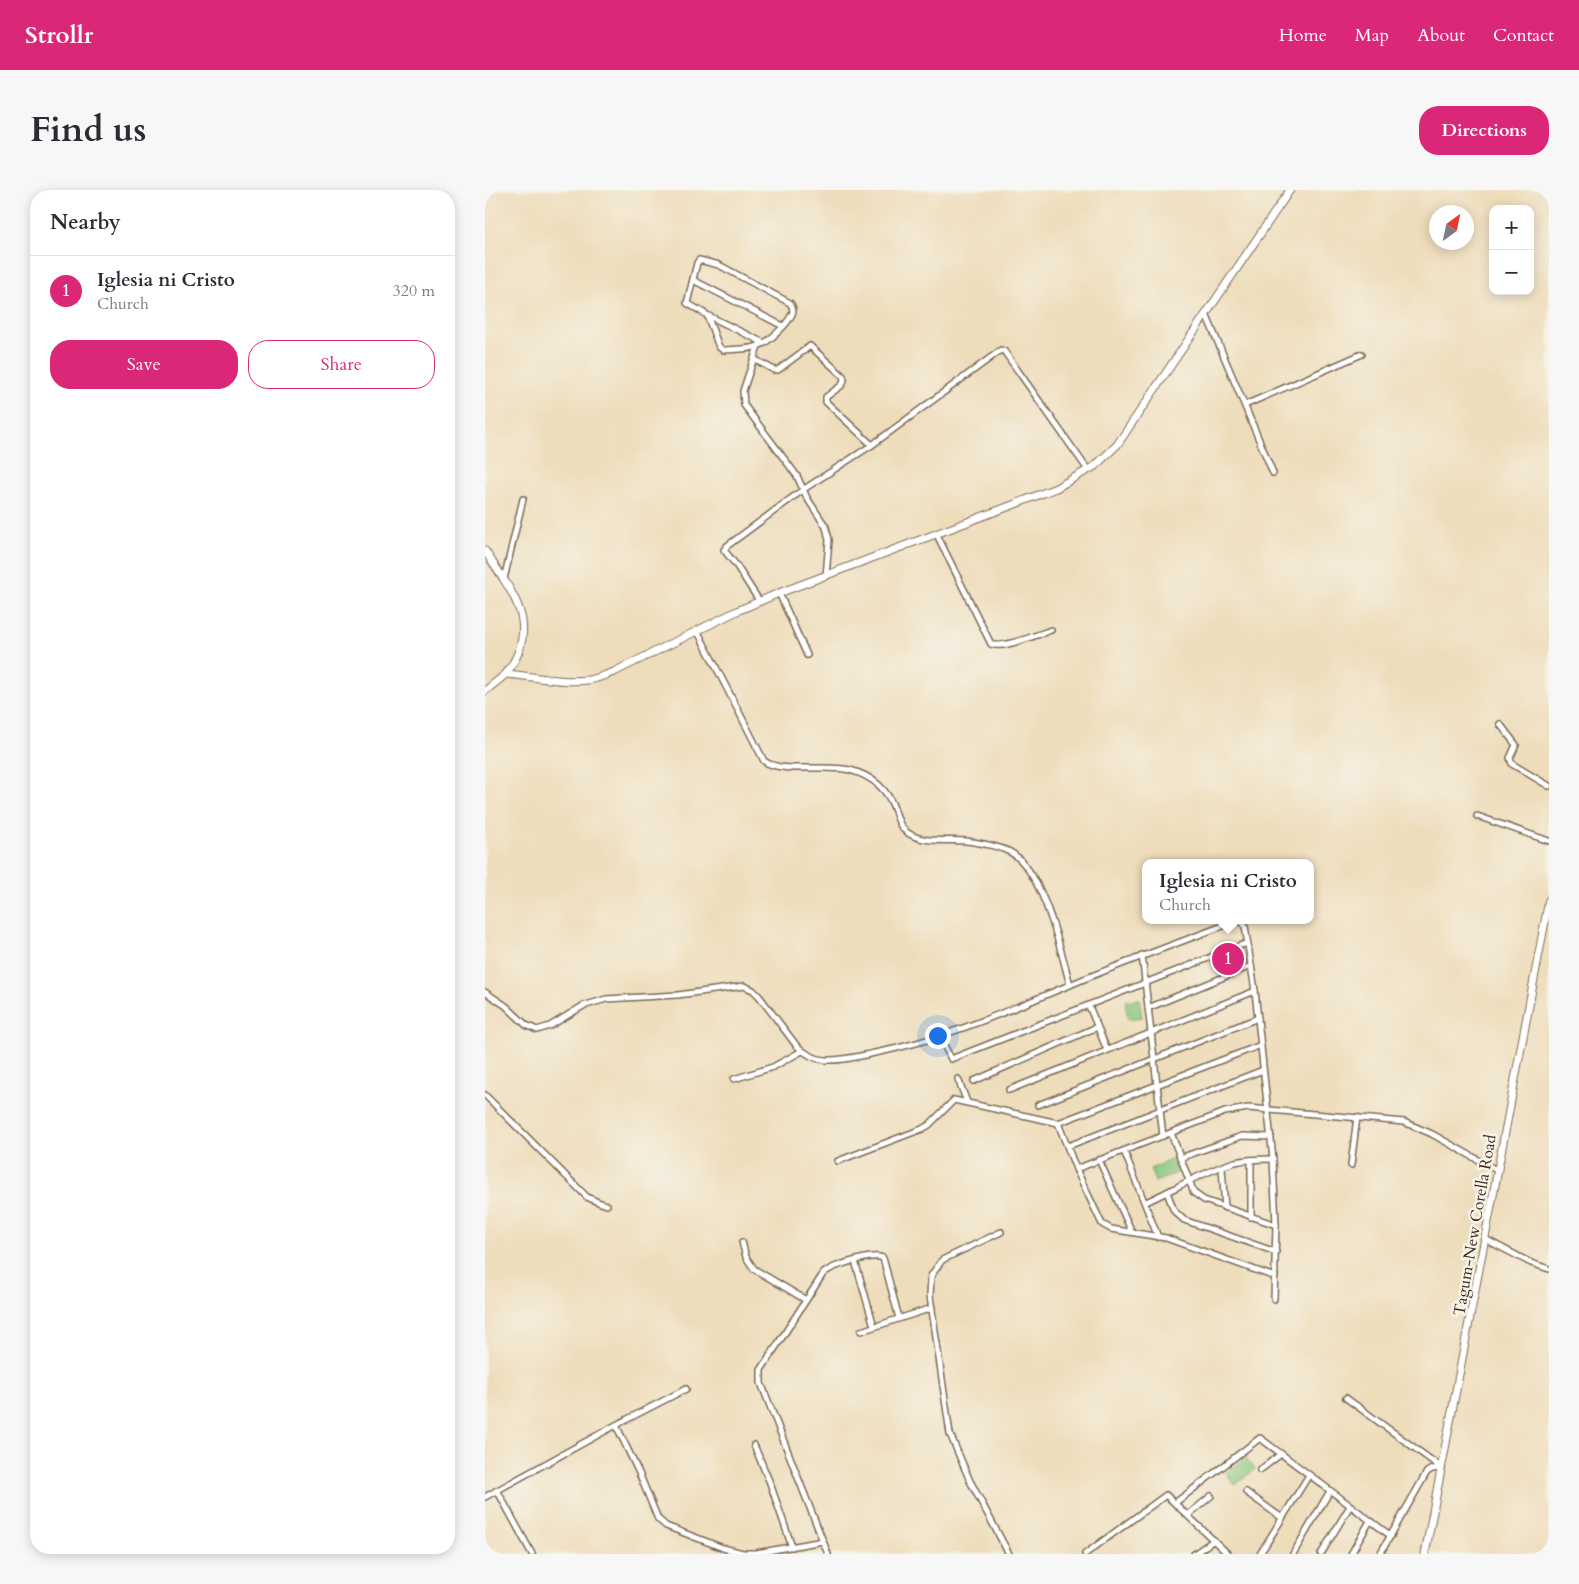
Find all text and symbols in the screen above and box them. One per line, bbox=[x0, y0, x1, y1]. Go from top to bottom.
text: Strollr bbox=[25, 19, 93, 52]
text: Home bbox=[1279, 23, 1327, 48]
text: Map bbox=[1355, 23, 1389, 48]
text: About bbox=[1417, 23, 1465, 48]
text: Contact bbox=[1493, 23, 1554, 48]
text: Find us bbox=[30, 106, 146, 154]
button: Directions bbox=[1419, 106, 1549, 155]
north arrow bbox=[1429, 205, 1474, 250]
map controls bbox=[1489, 205, 1534, 295]
button: + bbox=[1489, 205, 1534, 250]
text: Nearby bbox=[50, 208, 121, 237]
button: − bbox=[1489, 250, 1534, 295]
text: Iglesia ni Cristo bbox=[97, 267, 235, 293]
text: 1 bbox=[62, 280, 70, 302]
text: 320 m bbox=[393, 280, 435, 302]
text: Church bbox=[97, 293, 149, 315]
button: Save bbox=[50, 340, 238, 389]
button: Share bbox=[248, 340, 435, 389]
popup bbox=[1142, 859, 1314, 924]
text: Iglesia ni Cristo bbox=[1159, 868, 1297, 894]
text: Church bbox=[1159, 894, 1211, 916]
pin: 1 bbox=[1212, 940, 1244, 978]
your location bbox=[925, 1023, 951, 1049]
street label: Tagum-New Corella Road bbox=[1448, 1132, 1502, 1317]

